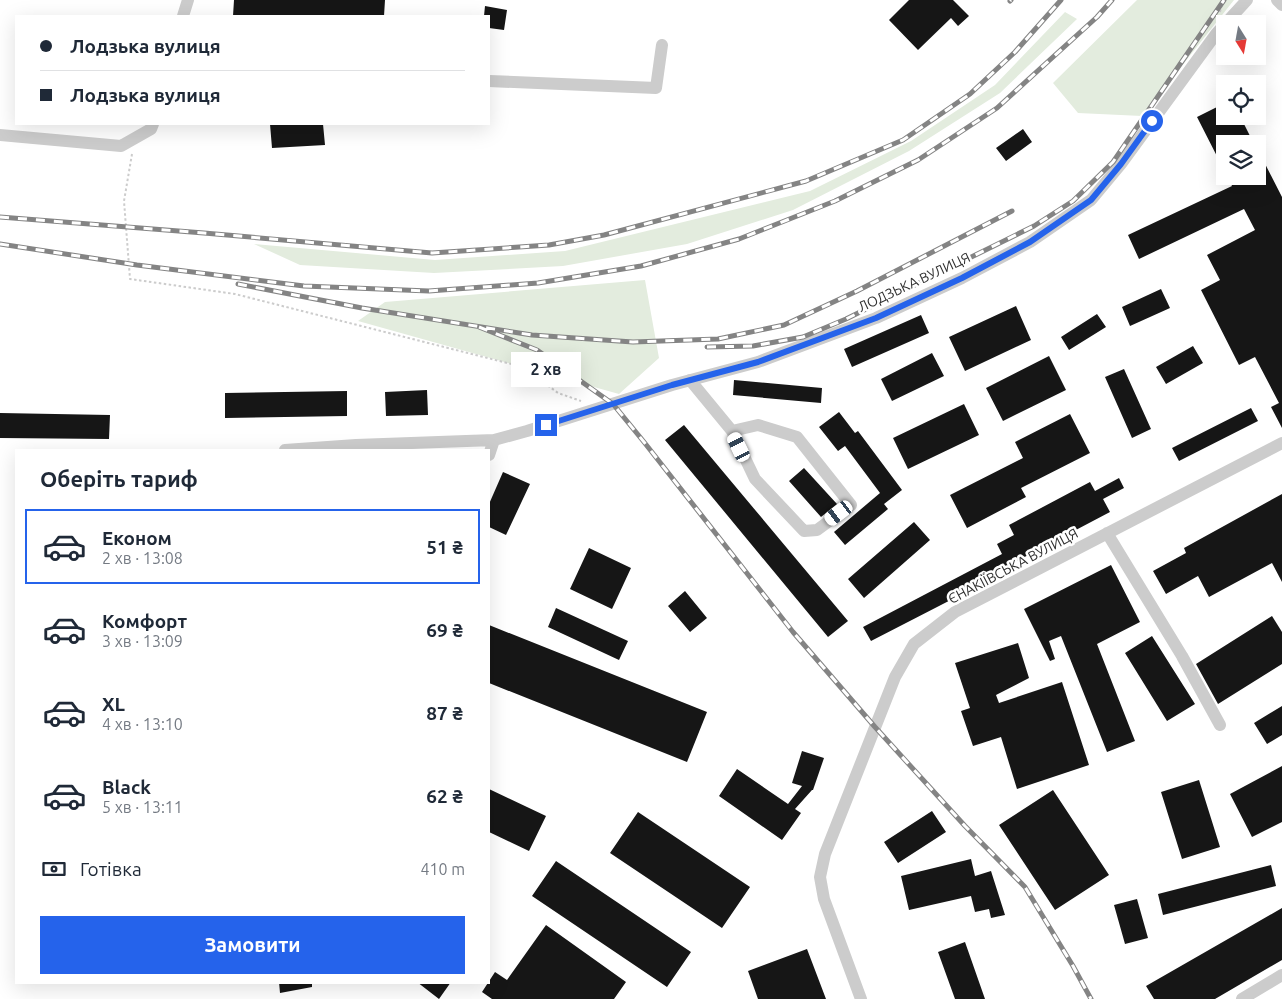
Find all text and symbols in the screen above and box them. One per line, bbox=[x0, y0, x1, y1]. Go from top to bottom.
north arrow bbox=[1216, 15, 1266, 65]
map controls bbox=[1216, 15, 1266, 185]
text: Лодзька вулиця bbox=[70, 35, 221, 57]
button: locate bbox=[1216, 75, 1266, 125]
text: Лодзька вулиця bbox=[70, 84, 221, 106]
route start bbox=[1141, 110, 1163, 132]
button: layers bbox=[1216, 135, 1266, 185]
street label: ЛОДЗЬКА ВУЛИЦЯ bbox=[855, 249, 973, 315]
callout: 2 хв bbox=[511, 352, 581, 388]
text: 2 хв bbox=[531, 360, 561, 378]
route end bbox=[535, 414, 557, 436]
car bbox=[725, 430, 752, 464]
text: Оберіть тариф bbox=[40, 466, 198, 491]
car bbox=[822, 498, 855, 528]
icon: car bbox=[42, 524, 87, 569]
street label: ЄНАКІЇВСЬКА ВУЛИЦЯ bbox=[945, 525, 1081, 607]
text: Економ bbox=[102, 527, 172, 549]
text: 51 ₴ bbox=[426, 536, 463, 558]
text: 2 хв · 13:08 bbox=[102, 549, 183, 567]
icon: car bbox=[42, 607, 87, 652]
text: Комфорт bbox=[102, 610, 187, 632]
text: 69 ₴ bbox=[426, 619, 463, 641]
text: 3 хв · 13:09 bbox=[102, 632, 183, 650]
icon: car bbox=[42, 690, 87, 735]
text: XL bbox=[102, 693, 125, 715]
text: 87 ₴ bbox=[426, 702, 463, 724]
text: 4 хв · 13:10 bbox=[102, 715, 183, 733]
icon: car bbox=[42, 773, 87, 818]
text: Black bbox=[102, 776, 151, 798]
text: 62 ₴ bbox=[426, 785, 463, 807]
text: 5 хв · 13:11 bbox=[102, 798, 183, 816]
icon: cash bbox=[40, 855, 68, 883]
text: Готівка bbox=[80, 858, 142, 880]
text: 410 m bbox=[420, 860, 465, 878]
button: Замовити bbox=[40, 916, 465, 974]

